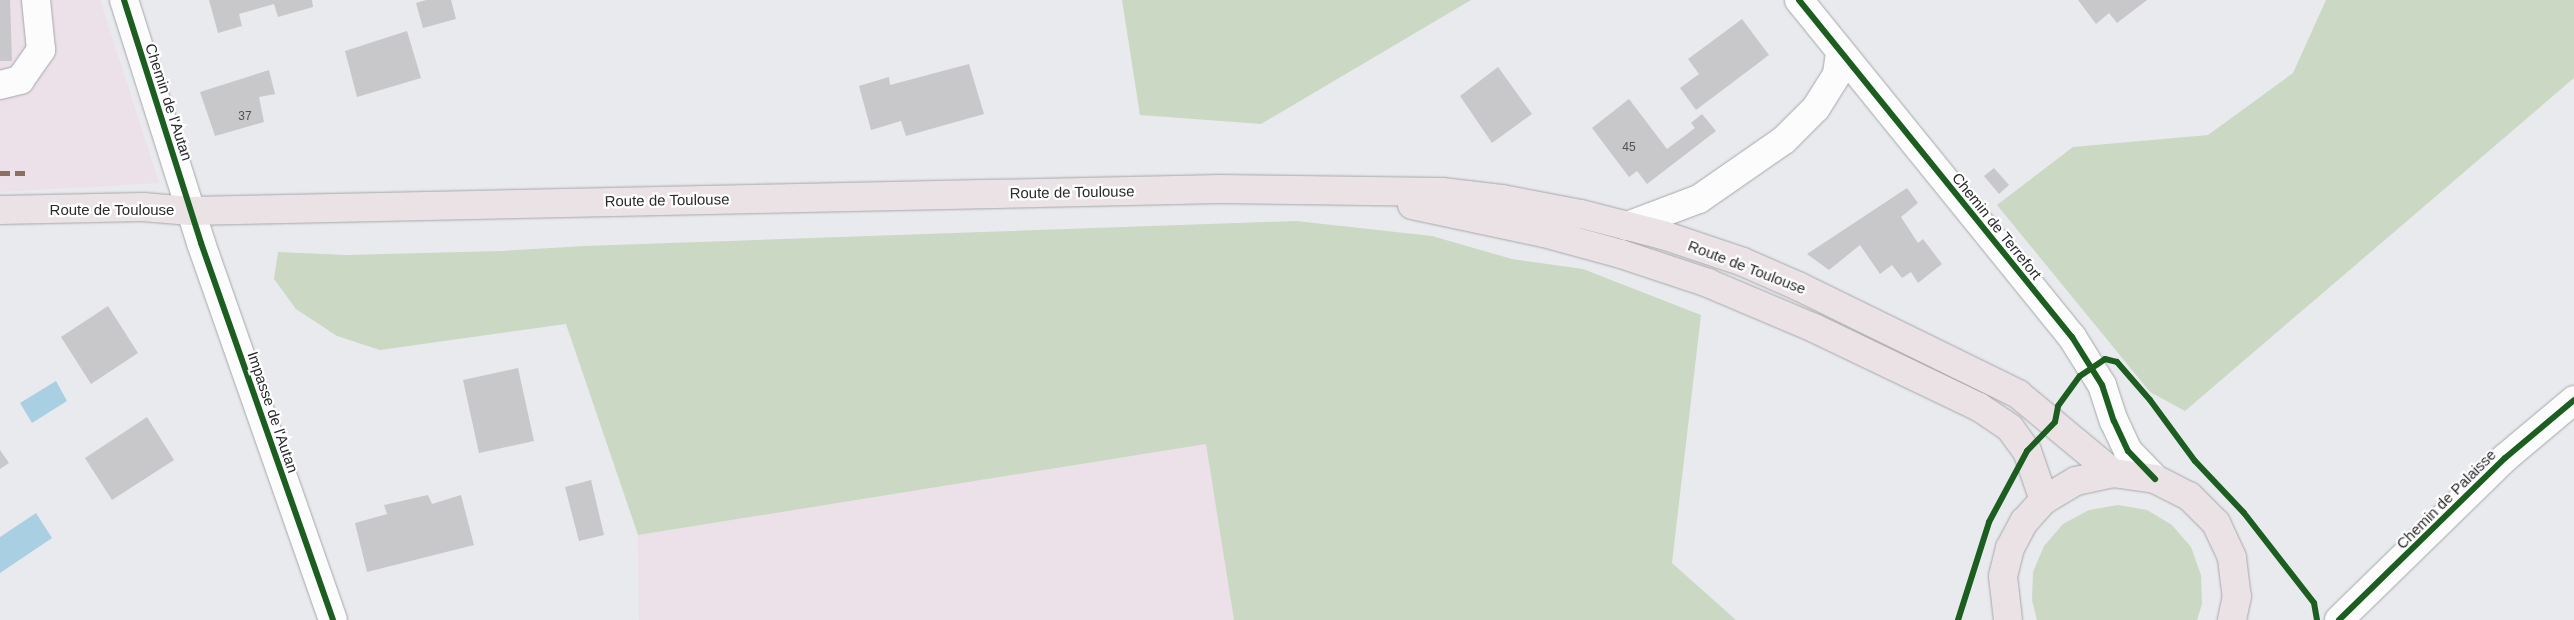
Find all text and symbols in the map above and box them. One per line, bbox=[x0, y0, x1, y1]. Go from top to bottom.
street label: Chemin de l'Autan bbox=[142, 41, 196, 163]
house number: 37 bbox=[238, 110, 252, 124]
house number: 45 bbox=[1622, 141, 1636, 155]
street label: Chemin de Terrefort bbox=[1948, 169, 2046, 283]
street label: Route de Toulouse bbox=[1009, 182, 1135, 202]
street label: Route de Toulouse bbox=[604, 190, 730, 210]
street label: Route de Toulouse bbox=[49, 201, 175, 219]
street label: Route de Toulouse bbox=[1685, 236, 1809, 298]
street label: Impasse de l'Autan bbox=[244, 349, 302, 475]
street label: Chemin de Palaisse bbox=[2392, 445, 2500, 553]

